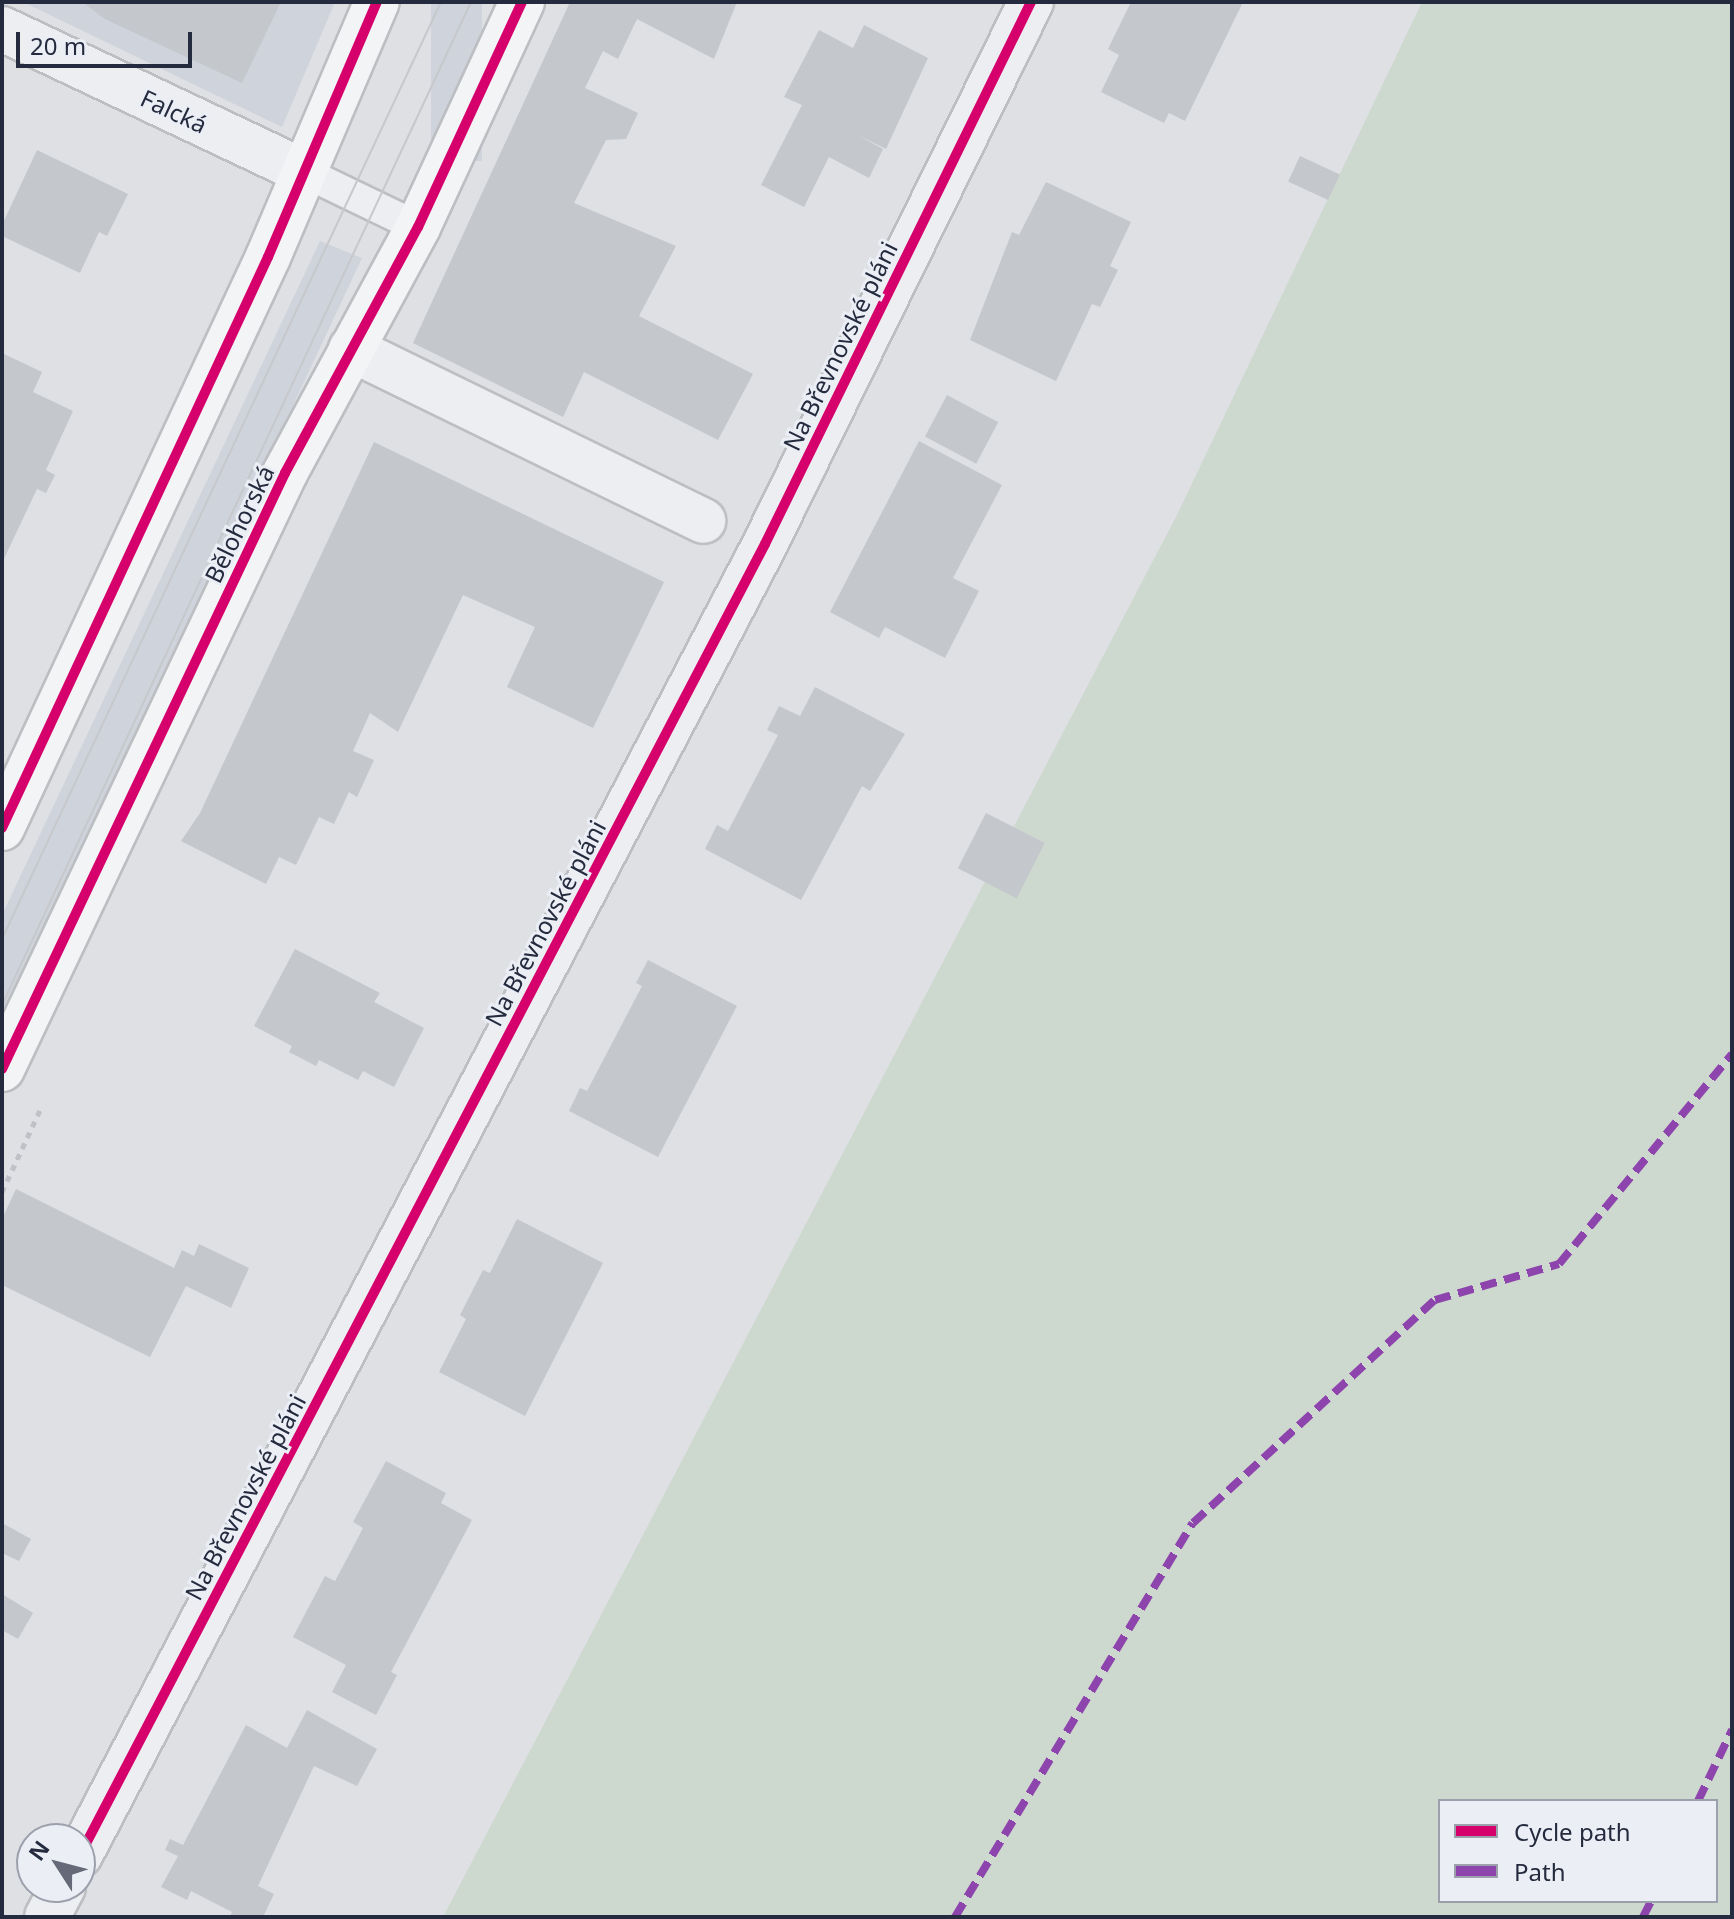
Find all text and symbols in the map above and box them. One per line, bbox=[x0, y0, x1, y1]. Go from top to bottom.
scale bar bbox=[20, 16, 196, 66]
text: 20 m bbox=[30, 29, 86, 62]
street label: Falcká bbox=[136, 83, 212, 139]
street label: Na Břevnovské pláni bbox=[777, 237, 903, 455]
street label: Bělohorská bbox=[198, 461, 280, 587]
street label: Na Břevnovské pláni bbox=[479, 815, 611, 1031]
street label: Na Břevnovské pláni bbox=[179, 1389, 311, 1605]
legend bbox=[1438, 1799, 1718, 1903]
text: Cycle path bbox=[1514, 1815, 1631, 1848]
north arrow bbox=[16, 1823, 96, 1903]
text: N bbox=[21, 1834, 56, 1866]
text: Path bbox=[1514, 1855, 1565, 1888]

